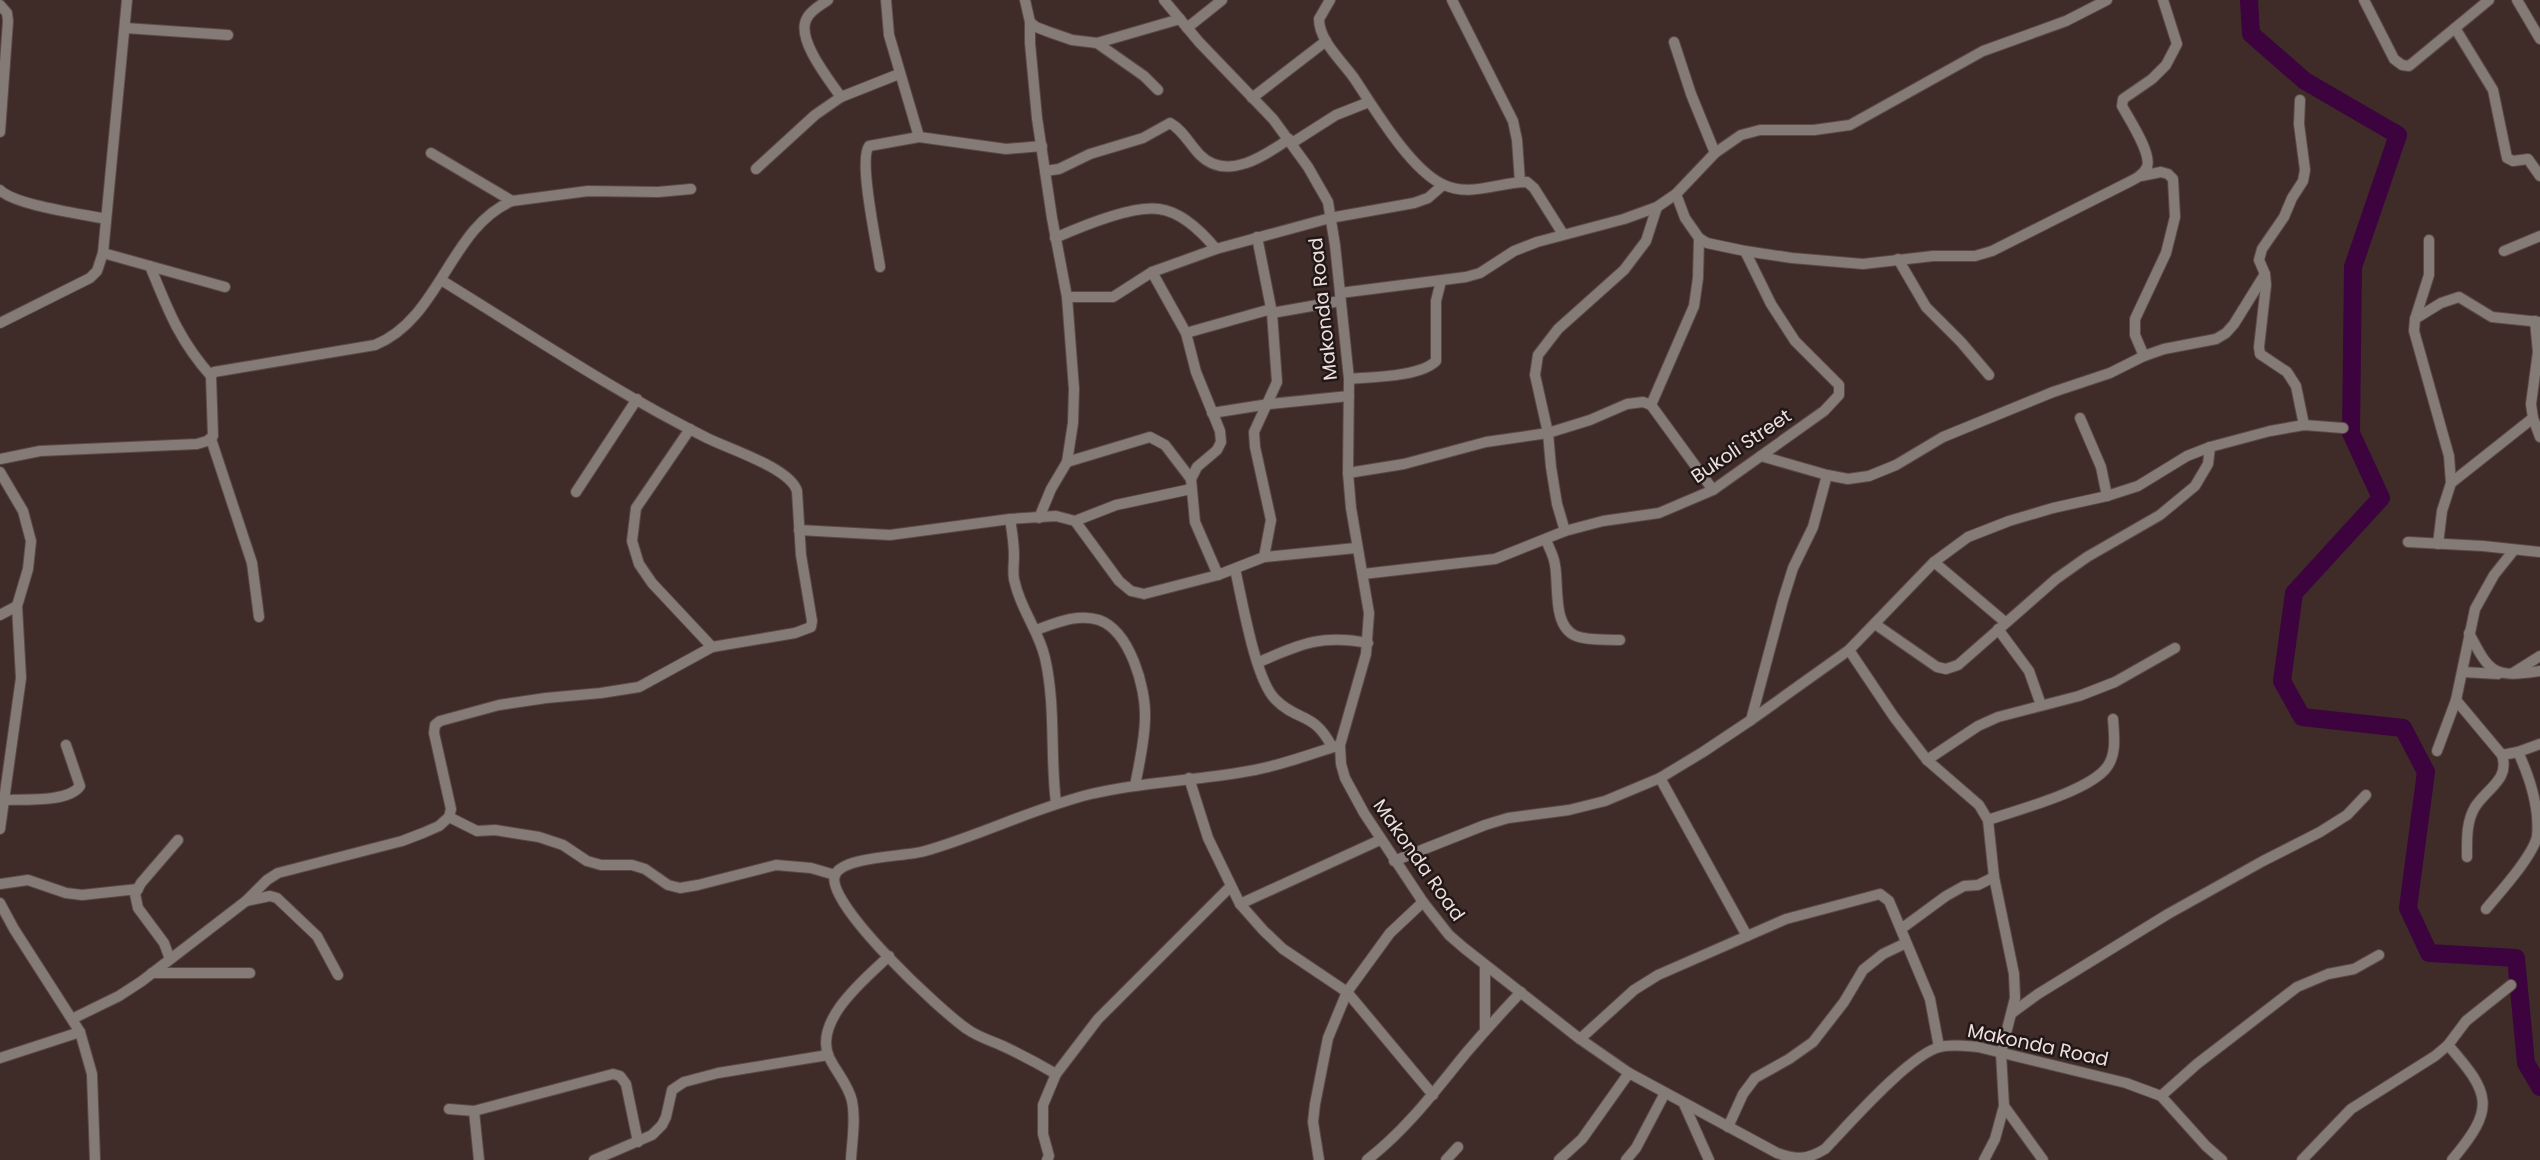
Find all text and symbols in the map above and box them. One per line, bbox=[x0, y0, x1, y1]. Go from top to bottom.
street label: Makonda Road bbox=[1302, 236, 1344, 382]
street label: Bukoli Street bbox=[1685, 402, 1797, 490]
street label: Makonda Road bbox=[1367, 793, 1471, 927]
street label: Makonda Road bbox=[1965, 1017, 2111, 1073]

